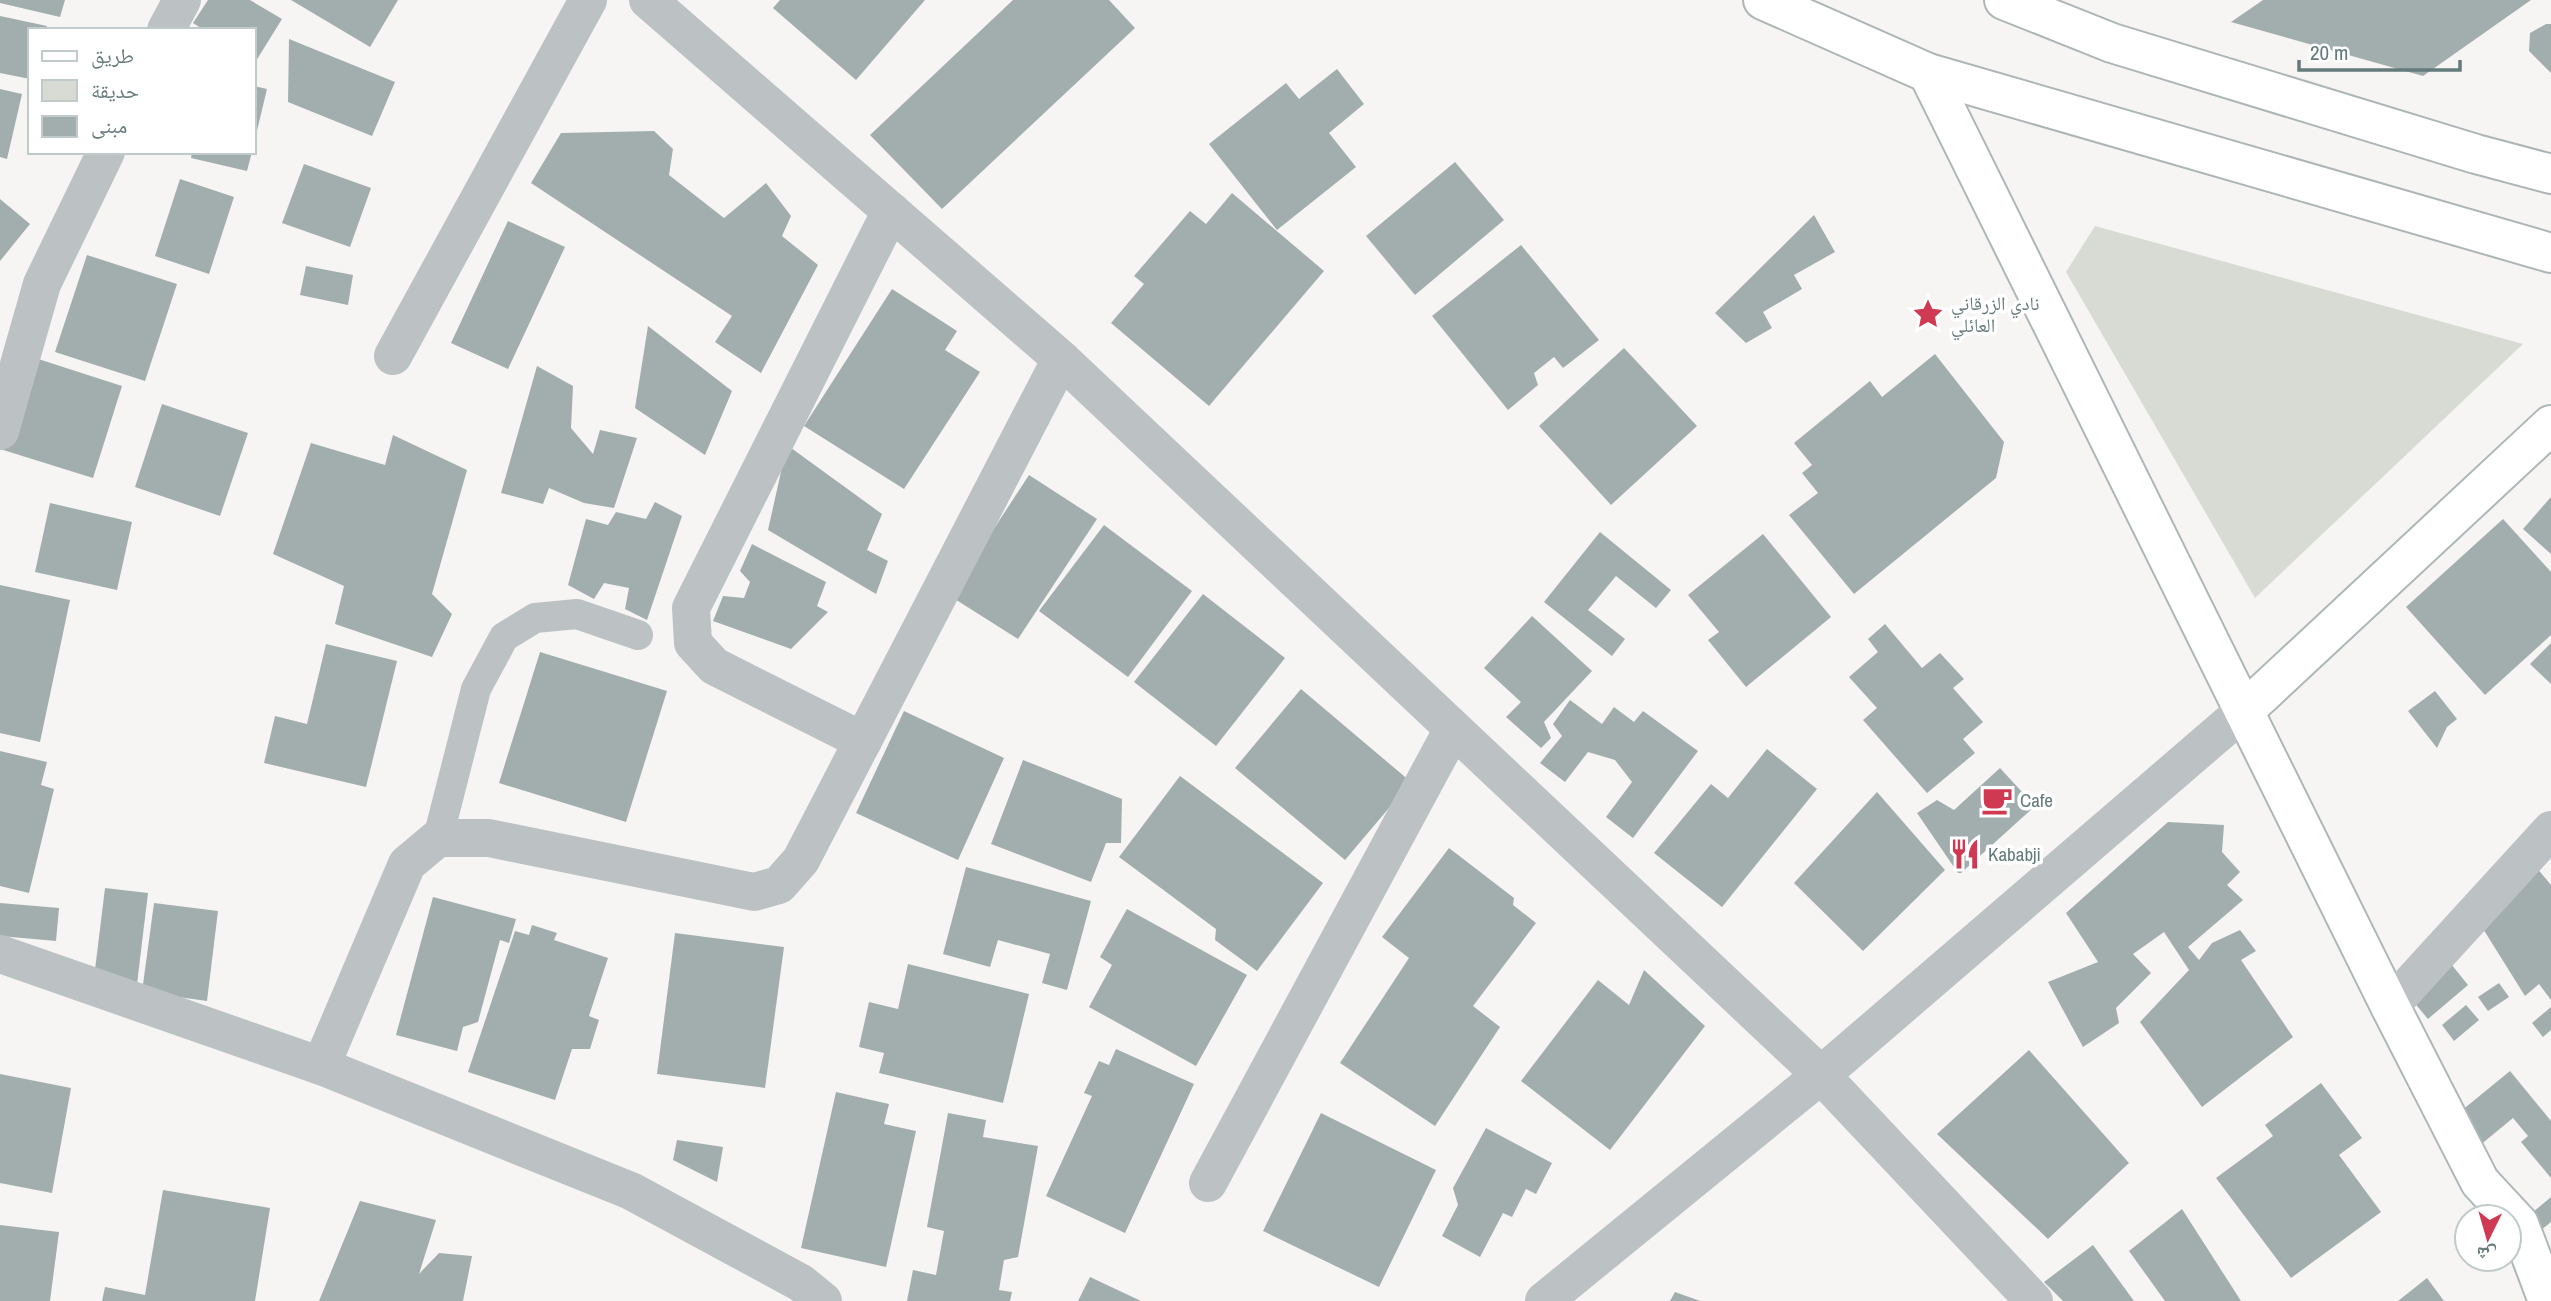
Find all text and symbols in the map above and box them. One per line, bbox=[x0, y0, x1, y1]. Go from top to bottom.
legend bbox=[28, 28, 256, 154]
scale bar bbox=[2299, 28, 2460, 72]
text: 20 m bbox=[2310, 38, 2348, 67]
text: طريق bbox=[91, 41, 134, 70]
text: حديقة bbox=[91, 76, 139, 105]
text: مبنى bbox=[91, 111, 127, 140]
place label: نادي الزرقاني العائلي bbox=[1951, 290, 2040, 341]
place icon: نادي الزرقاني العائلي bbox=[1911, 297, 1945, 331]
cafe icon: Cafe bbox=[1980, 783, 2014, 817]
place label: Cafe bbox=[2020, 787, 2053, 813]
restaurant icon: Kababji bbox=[1948, 837, 1982, 871]
place label: Kababji bbox=[1988, 841, 2041, 867]
north arrow bbox=[2453, 1203, 2523, 1273]
text: ش bbox=[2475, 1241, 2498, 1269]

